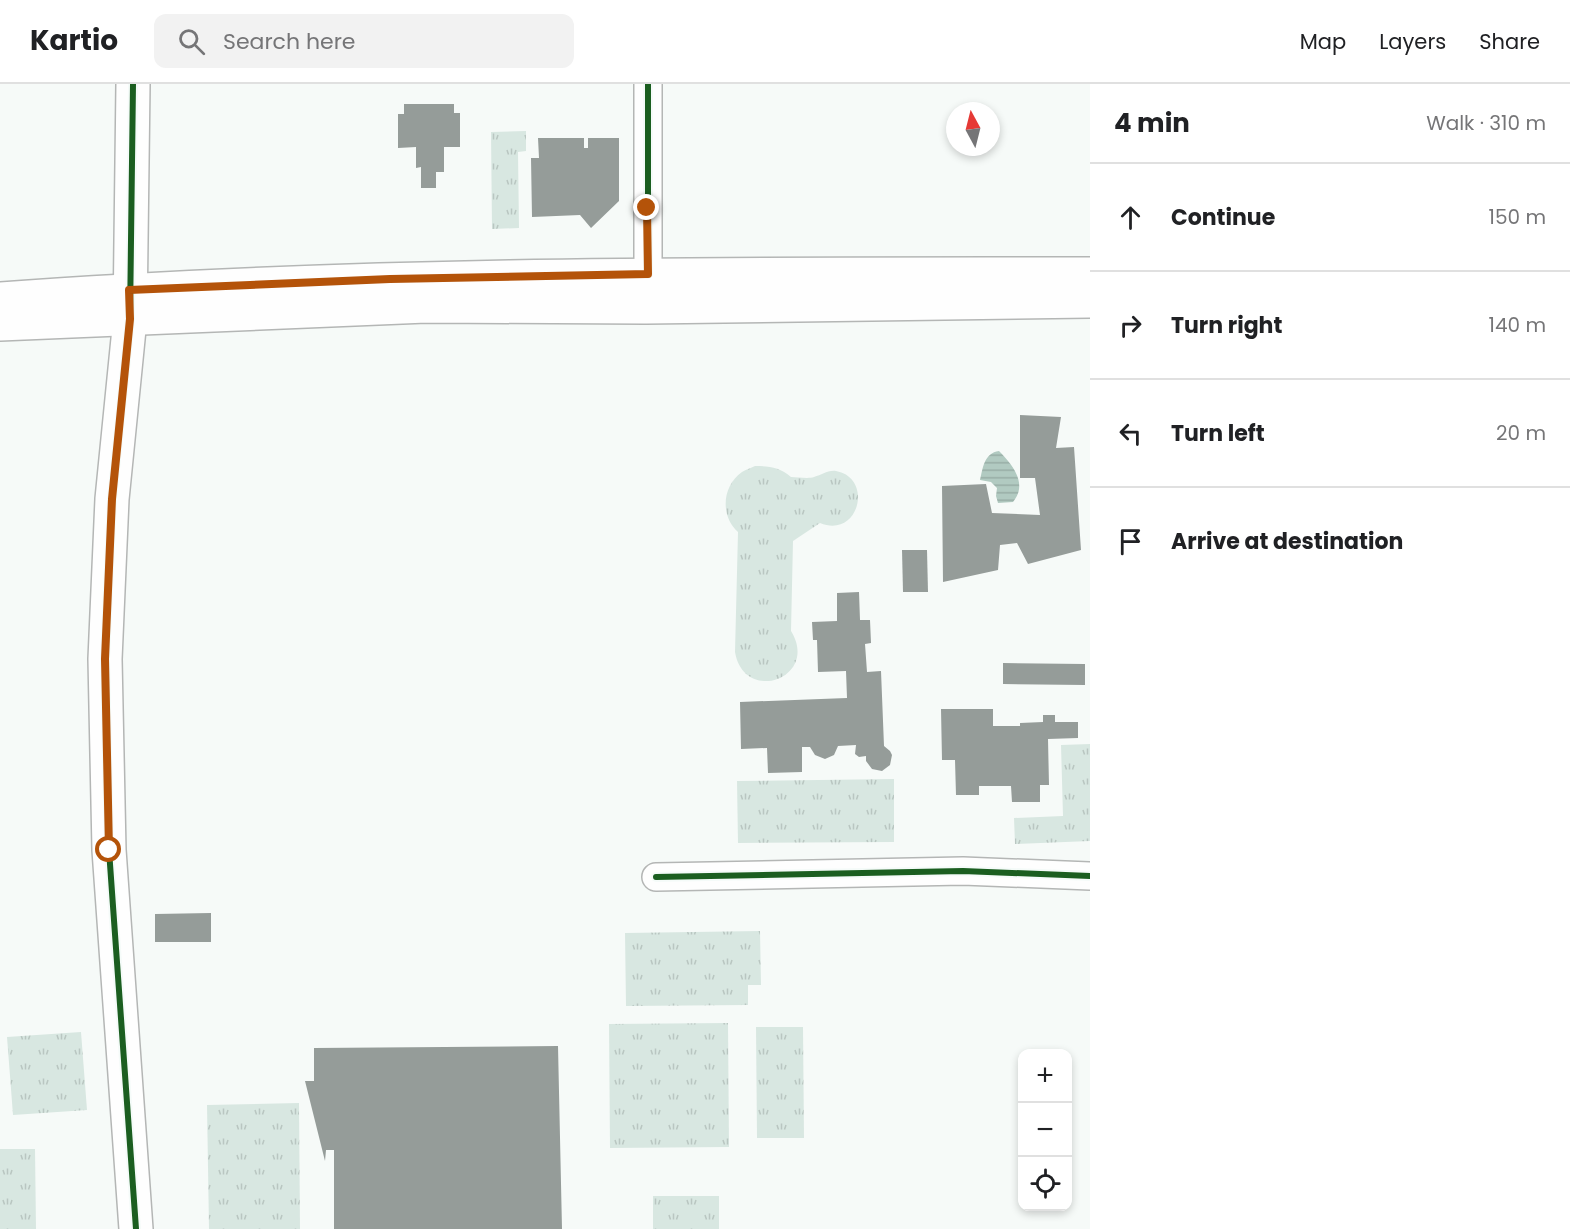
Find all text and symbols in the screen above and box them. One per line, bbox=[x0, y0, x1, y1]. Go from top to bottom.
search box bbox=[154, 14, 574, 68]
text: Kartio bbox=[30, 21, 118, 60]
icon: search bbox=[175, 25, 208, 58]
text: Search here bbox=[223, 26, 356, 57]
text: Map bbox=[1300, 27, 1346, 56]
text: Layers bbox=[1379, 27, 1446, 56]
text: Share bbox=[1479, 27, 1540, 56]
north arrow bbox=[946, 102, 1000, 156]
text: 4 min bbox=[1114, 105, 1190, 141]
text: Walk · 310 m bbox=[1426, 109, 1546, 137]
route end bbox=[633, 194, 659, 220]
icon: ahead bbox=[1114, 201, 1147, 234]
text: Continue bbox=[1171, 202, 1275, 233]
text: 150 m bbox=[1489, 203, 1546, 231]
icon: right bbox=[1114, 309, 1147, 342]
text: Turn right bbox=[1171, 310, 1282, 341]
text: 140 m bbox=[1489, 311, 1546, 339]
icon: left bbox=[1114, 417, 1147, 450]
text: Turn left bbox=[1171, 418, 1265, 449]
text: 20 m bbox=[1496, 419, 1546, 447]
icon: arrive bbox=[1114, 525, 1147, 558]
text: Arrive at destination bbox=[1171, 526, 1403, 557]
route start bbox=[95, 836, 121, 862]
map controls bbox=[1018, 1049, 1072, 1211]
button: + bbox=[1018, 1049, 1072, 1103]
button: − bbox=[1018, 1103, 1072, 1157]
button: locate bbox=[1018, 1157, 1072, 1211]

